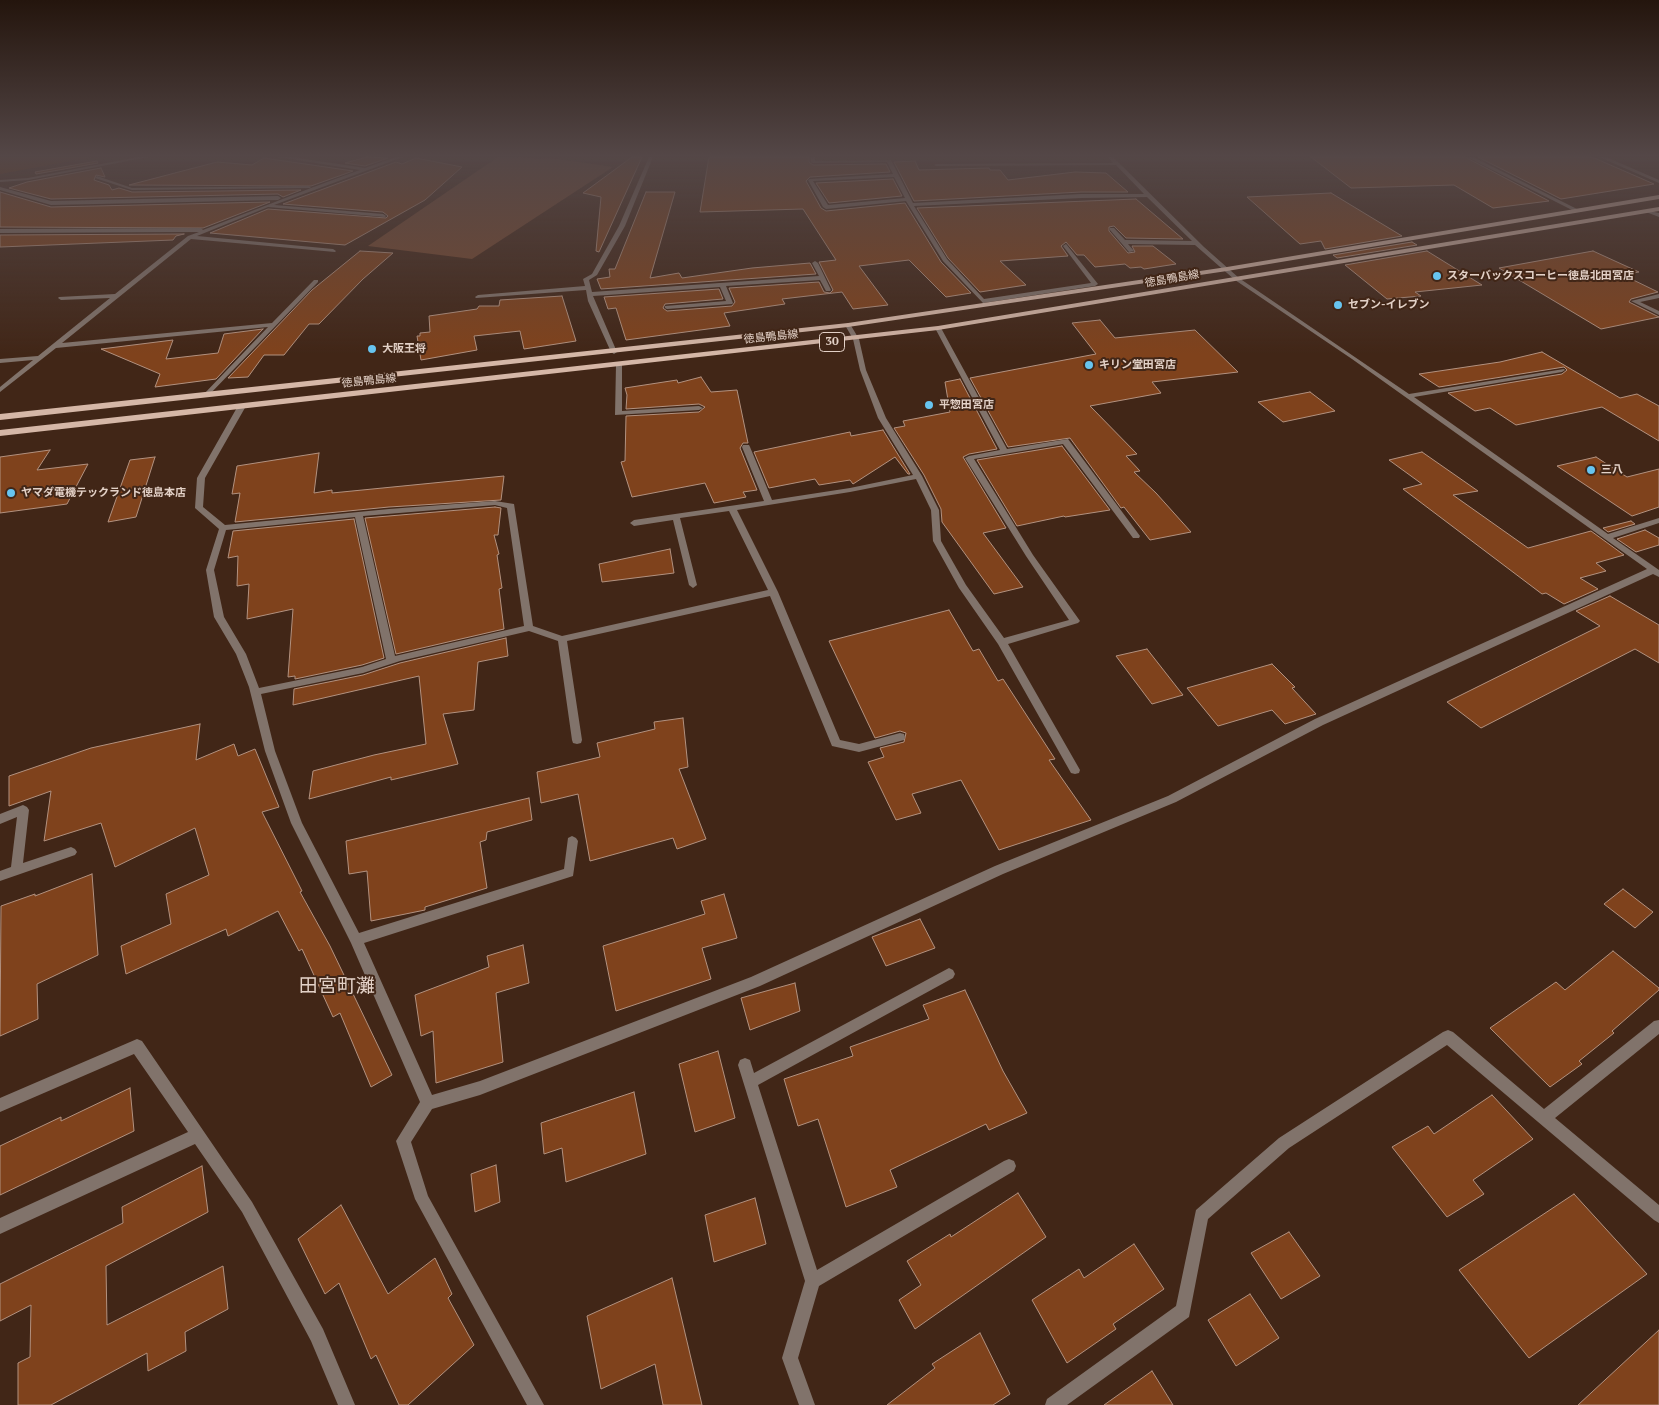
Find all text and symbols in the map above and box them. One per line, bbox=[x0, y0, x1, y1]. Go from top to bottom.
street label: 徳島鴨島線 bbox=[1144, 268, 1200, 290]
place label: スターバックスコーヒー徳島北田宮店 bbox=[1447, 269, 1634, 283]
marker: スターバックスコーヒー徳島北田宮店 bbox=[1431, 270, 1443, 282]
place label: セブン-イレブン bbox=[1348, 298, 1430, 312]
marker: セブン-イレブン bbox=[1332, 299, 1344, 311]
street label: 徳島鴨島線 bbox=[743, 328, 799, 346]
road number: 30 bbox=[820, 332, 844, 352]
place label: 大阪王将 bbox=[382, 342, 426, 356]
marker: 大阪王将 bbox=[366, 343, 378, 355]
place label: キリン堂田宮店 bbox=[1099, 358, 1176, 372]
marker: キリン堂田宮店 bbox=[1083, 359, 1095, 371]
street label: 徳島鴨島線 bbox=[341, 372, 397, 390]
place label: 平惣田宮店 bbox=[939, 398, 994, 412]
marker: 平惣田宮店 bbox=[923, 399, 935, 411]
place label: 三八 bbox=[1601, 463, 1623, 477]
marker: 三八 bbox=[1585, 464, 1597, 476]
place label: ヤマダ電機テックランド徳島本店 bbox=[21, 486, 186, 500]
marker: ヤマダ電機テックランド徳島本店 bbox=[5, 487, 17, 499]
district label: 田宮町灘 bbox=[299, 976, 375, 998]

